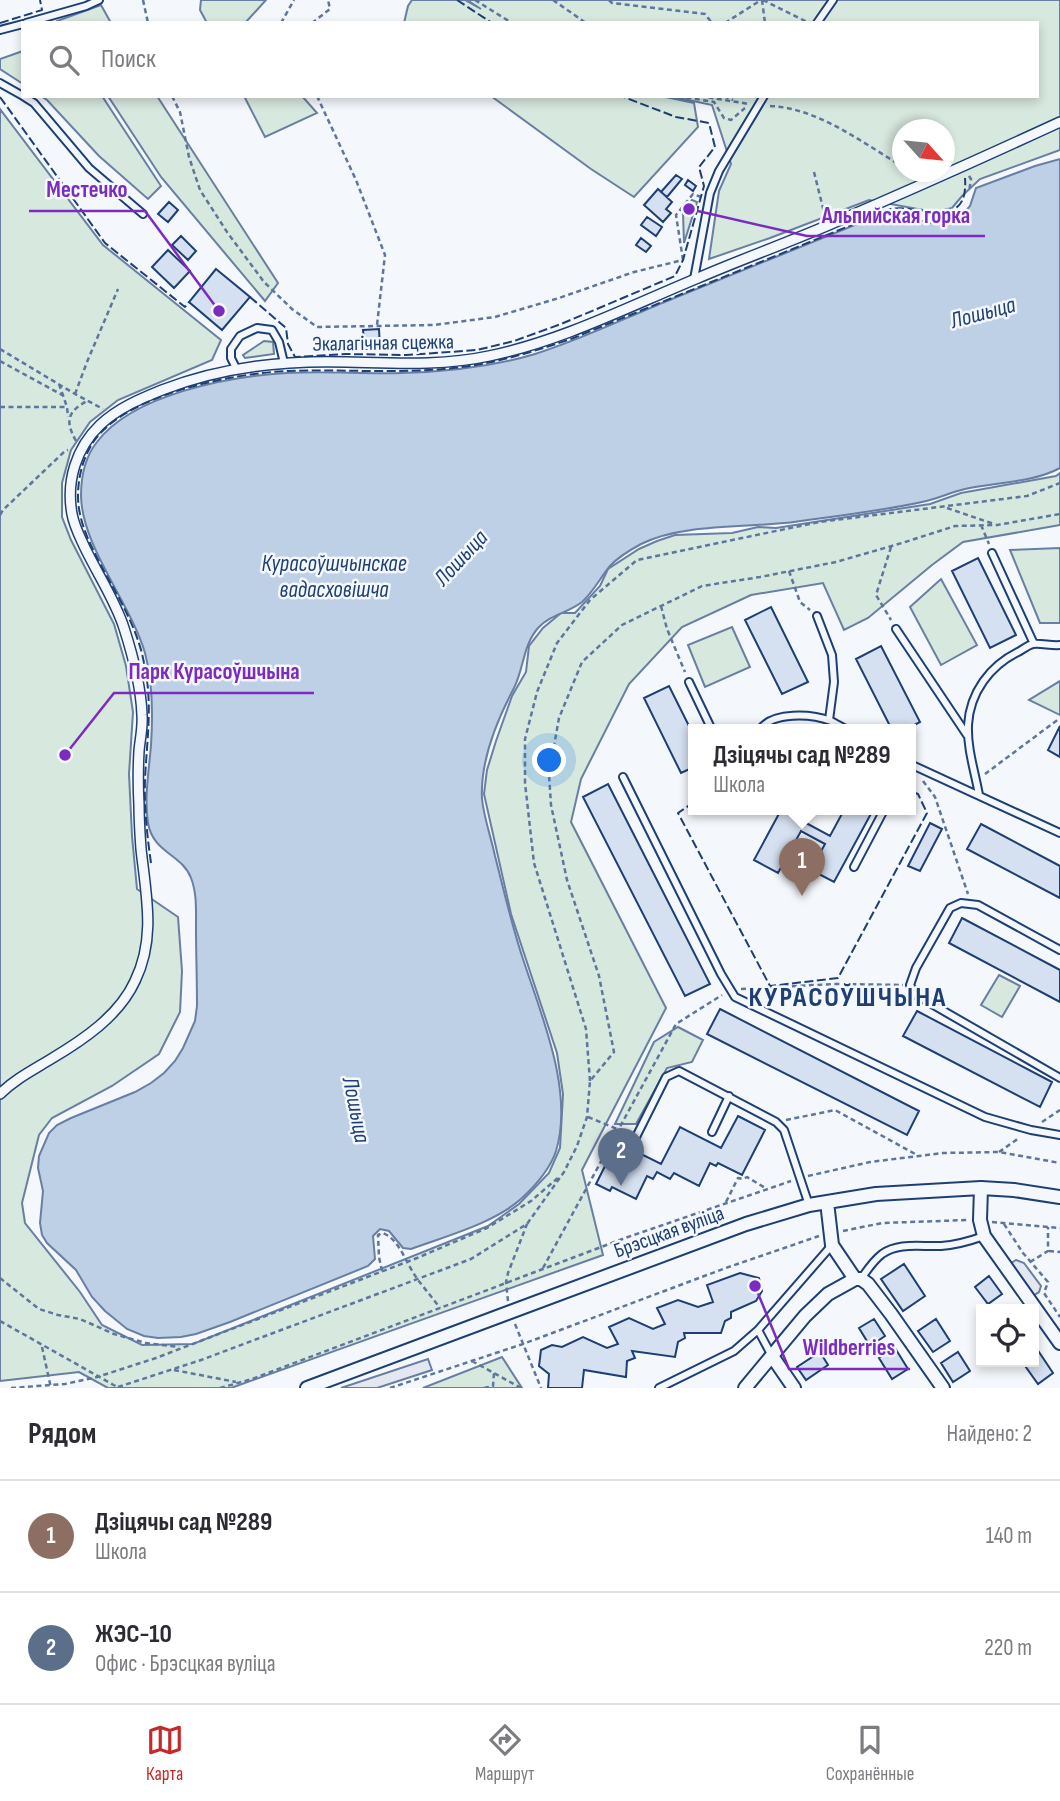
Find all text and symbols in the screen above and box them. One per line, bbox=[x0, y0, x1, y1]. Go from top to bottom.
search box bbox=[21, 21, 1039, 98]
icon: search bbox=[45, 41, 83, 79]
text: Поиск bbox=[101, 44, 156, 75]
north arrow bbox=[892, 119, 955, 182]
callout: Местечко bbox=[29, 167, 145, 211]
text: Местечко bbox=[46, 176, 128, 204]
callout: Альпийская горка bbox=[807, 192, 985, 236]
text: Альпийская горка bbox=[821, 202, 970, 230]
water label: Лошыца bbox=[946, 291, 1019, 335]
street label: Экалагічная сцежка bbox=[312, 329, 454, 357]
water label: Лошыца bbox=[427, 524, 494, 593]
water label: Курасоўшчынскае вадасховішча bbox=[261, 550, 407, 604]
callout: Парк Курасоўшчына bbox=[114, 649, 314, 693]
text: Парк Курасоўшчына bbox=[128, 658, 300, 686]
popup bbox=[688, 724, 916, 815]
text: Дзіцячы сад №289 bbox=[713, 740, 891, 771]
your location bbox=[532, 743, 566, 777]
text: Школа bbox=[713, 771, 765, 799]
pin: 1 bbox=[779, 838, 825, 896]
district label: КУРАСОЎШЧЫНА bbox=[749, 981, 947, 1014]
water label: Лошыца bbox=[336, 1074, 376, 1146]
pin: 2 bbox=[598, 1128, 644, 1186]
street label: Брэсцкая вуліца bbox=[611, 1201, 727, 1263]
map controls bbox=[976, 1304, 1039, 1367]
button: locate bbox=[976, 1304, 1039, 1367]
callout: Wildberries bbox=[789, 1325, 910, 1369]
text: Wildberries bbox=[803, 1334, 896, 1362]
text: Рядом bbox=[28, 1416, 96, 1452]
text: Найдено: 2 bbox=[946, 1420, 1032, 1448]
text: Дзіцячы сад №289 bbox=[95, 1507, 272, 1538]
text: 1 bbox=[46, 1522, 56, 1550]
text: 140 m bbox=[986, 1522, 1032, 1550]
text: Школа bbox=[95, 1538, 147, 1566]
text: ЖЭС-10 bbox=[95, 1619, 172, 1650]
text: 2 bbox=[46, 1634, 56, 1662]
text: 220 m bbox=[984, 1634, 1032, 1662]
text: Офис · Брэсцкая вуліца bbox=[95, 1650, 276, 1678]
tab: Карта bbox=[146, 1721, 184, 1786]
tab: Маршрут bbox=[475, 1721, 534, 1786]
tab: Сохранённые bbox=[826, 1721, 914, 1786]

